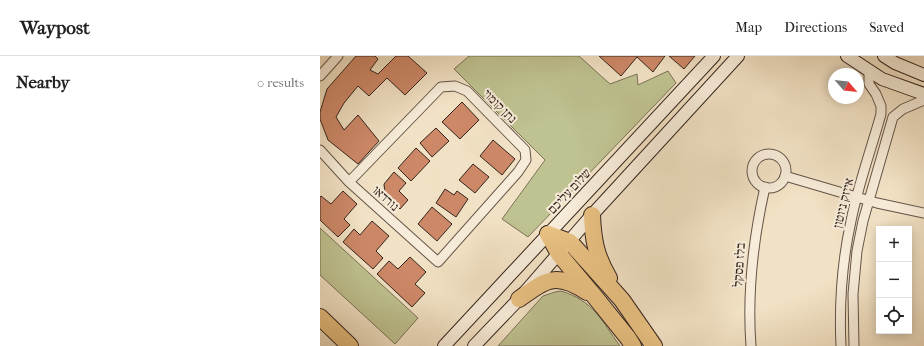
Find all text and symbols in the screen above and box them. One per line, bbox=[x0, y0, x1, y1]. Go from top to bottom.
text: Waypost bbox=[20, 17, 90, 39]
text: Map bbox=[735, 19, 762, 36]
text: Directions bbox=[784, 19, 847, 36]
text: Saved bbox=[869, 19, 904, 36]
north arrow bbox=[828, 68, 864, 104]
text: Nearby bbox=[16, 72, 70, 92]
text: 0 results bbox=[257, 75, 304, 90]
street label: נתן קומוי bbox=[480, 86, 520, 126]
street label: שלום עליכם bbox=[544, 165, 594, 217]
street label: אייזק ניוטון bbox=[830, 176, 857, 230]
street label: נורדאו bbox=[370, 182, 402, 214]
map controls bbox=[876, 226, 912, 334]
button: + bbox=[876, 226, 912, 262]
street label: בלז פסקל bbox=[730, 242, 748, 288]
button: − bbox=[876, 262, 912, 298]
button: locate bbox=[876, 298, 912, 334]

